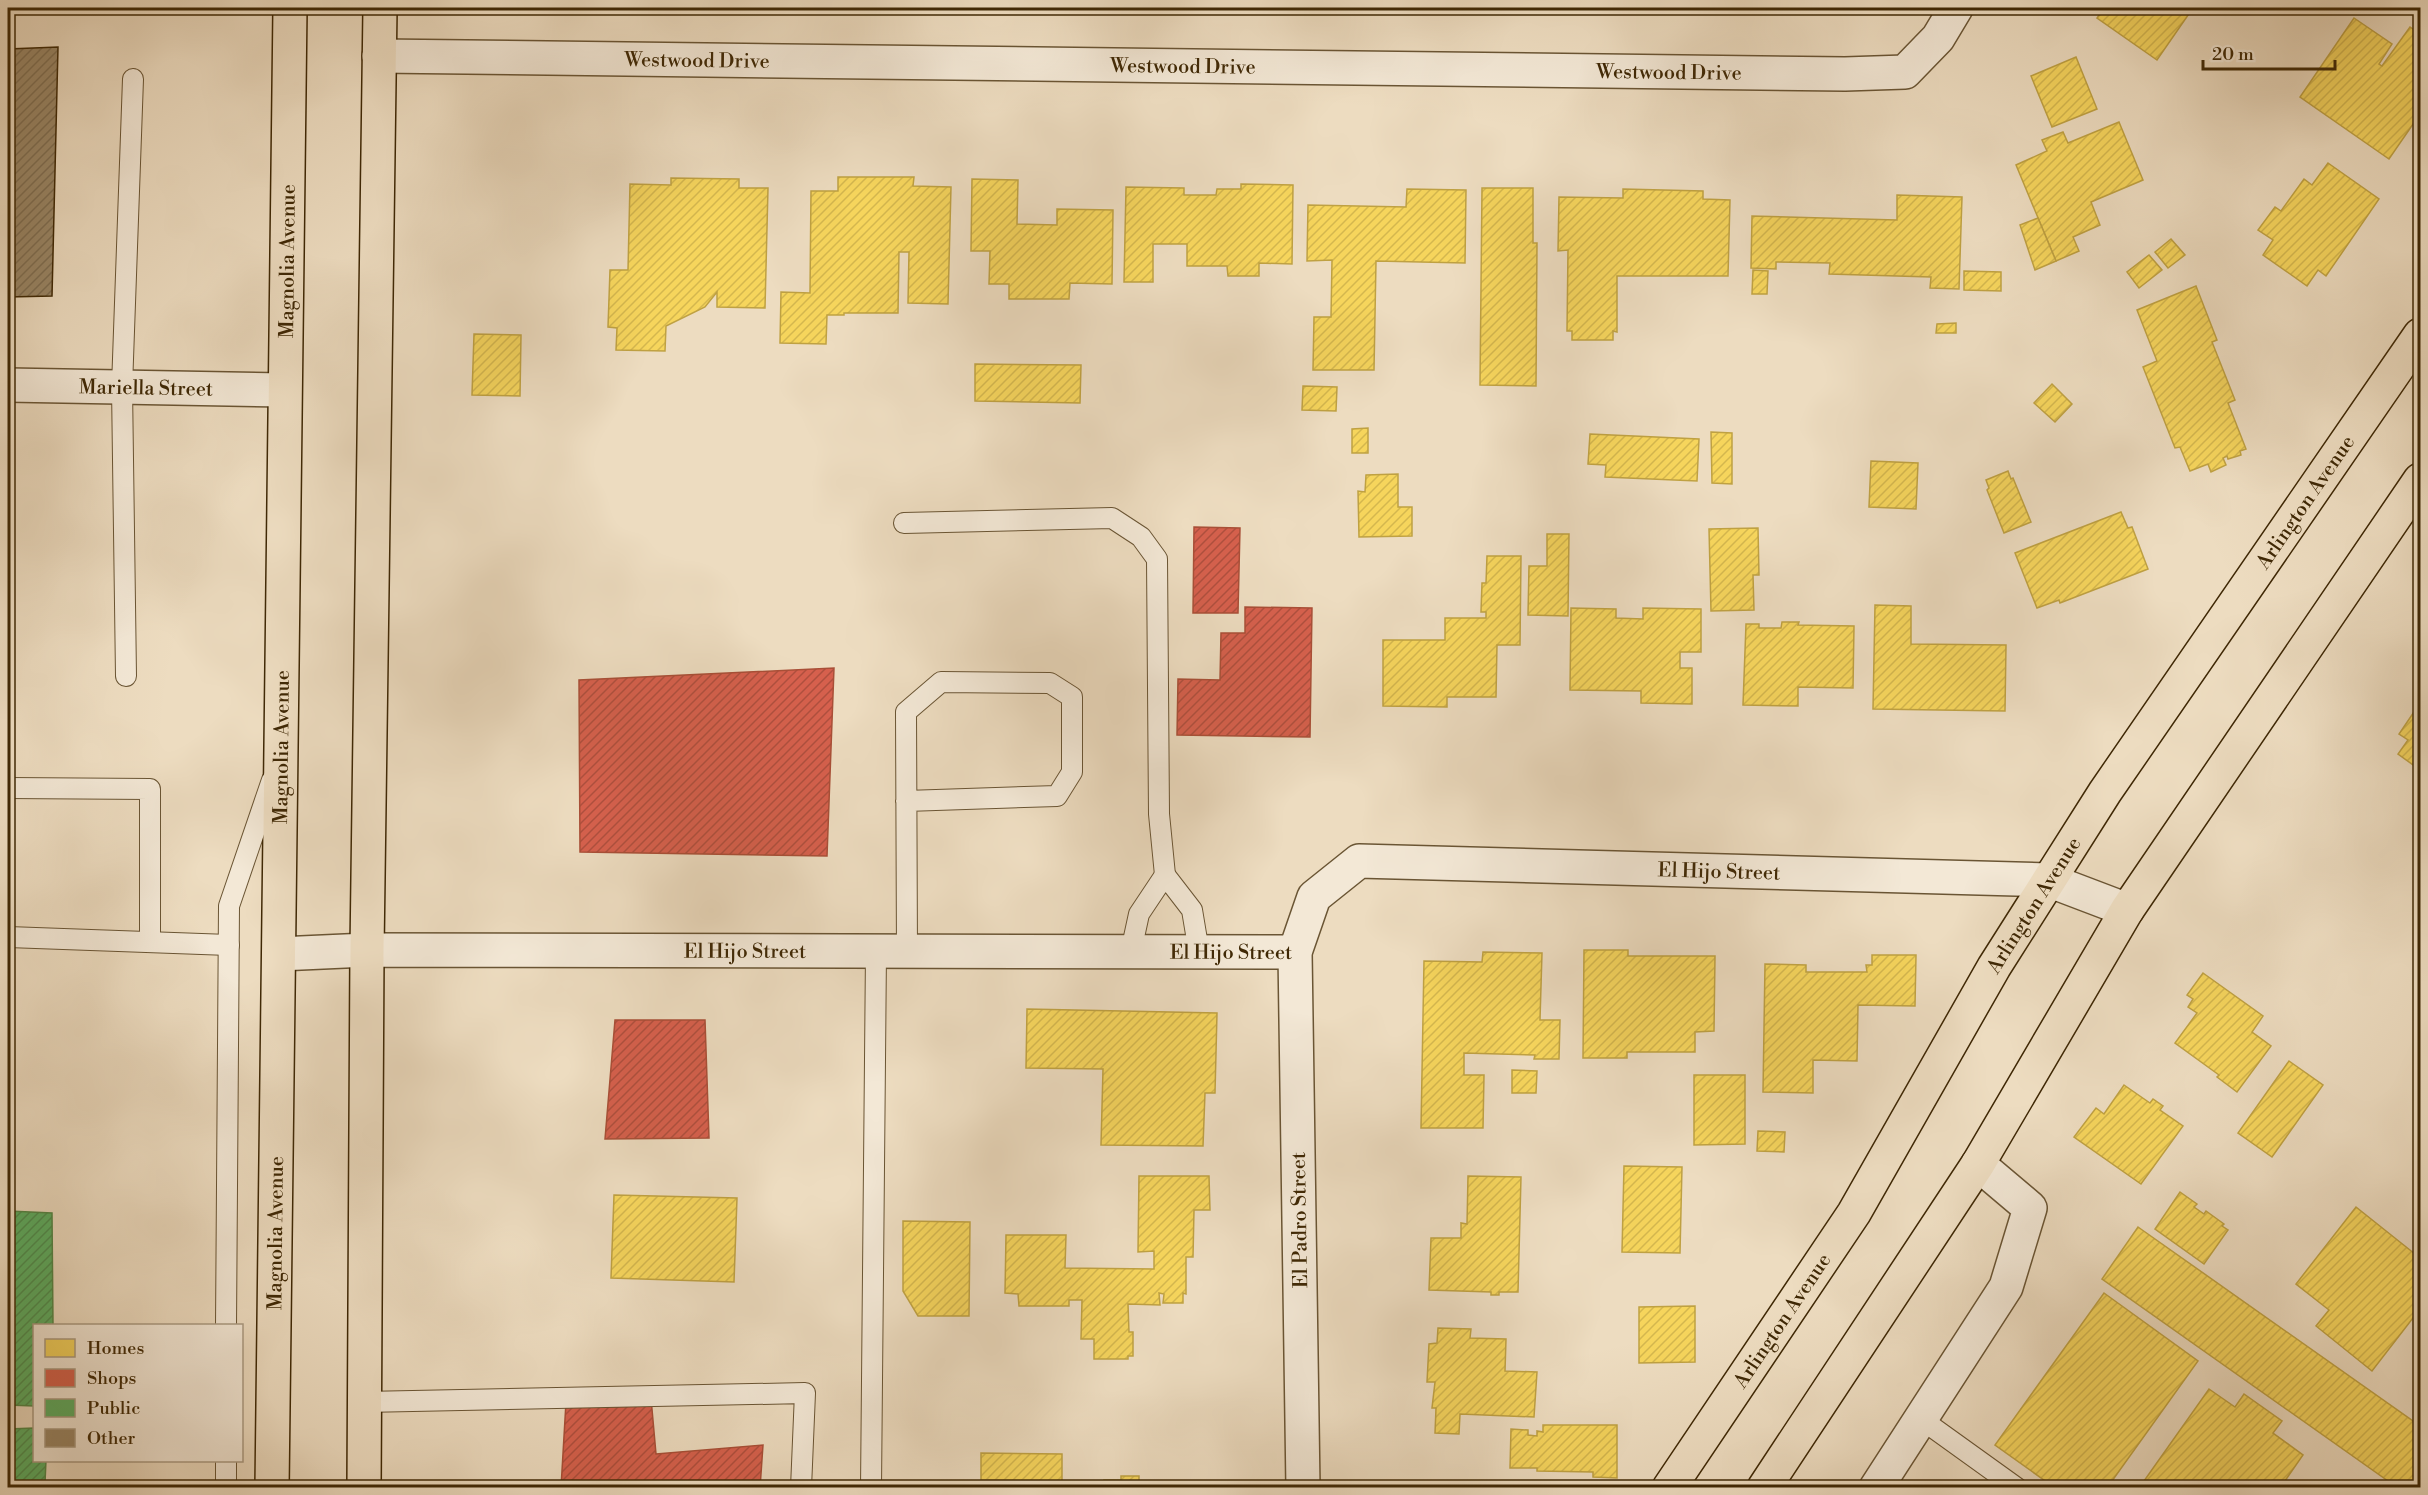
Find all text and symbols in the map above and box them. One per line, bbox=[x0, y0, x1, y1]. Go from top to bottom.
scale bar bbox=[2203, 33, 2335, 71]
text: 20 m bbox=[2212, 43, 2254, 66]
street label: Westwood Drive bbox=[623, 48, 770, 75]
street label: Westwood Drive bbox=[1109, 54, 1256, 81]
street label: Westwood Drive bbox=[1595, 60, 1742, 87]
street label: Magnolia Avenue bbox=[275, 184, 302, 338]
street label: Mariella Street bbox=[79, 375, 213, 403]
street label: Arlington Avenue bbox=[2251, 431, 2361, 575]
street label: Magnolia Avenue bbox=[269, 670, 296, 824]
street label: Arlington Avenue bbox=[1982, 833, 2087, 980]
street label: El Hijo Street bbox=[1657, 858, 1781, 887]
street label: El Hijo Street bbox=[684, 940, 806, 965]
street label: El Hijo Street bbox=[1170, 941, 1292, 966]
street label: El Padro Street bbox=[1287, 1152, 1314, 1288]
street label: Magnolia Avenue bbox=[263, 1156, 290, 1310]
street label: Arlington Avenue bbox=[1728, 1249, 1837, 1394]
legend bbox=[33, 1324, 243, 1462]
text: Homes bbox=[87, 1337, 144, 1360]
text: Shops bbox=[87, 1367, 137, 1390]
text: Public bbox=[87, 1397, 140, 1420]
text: Other bbox=[87, 1427, 135, 1450]

